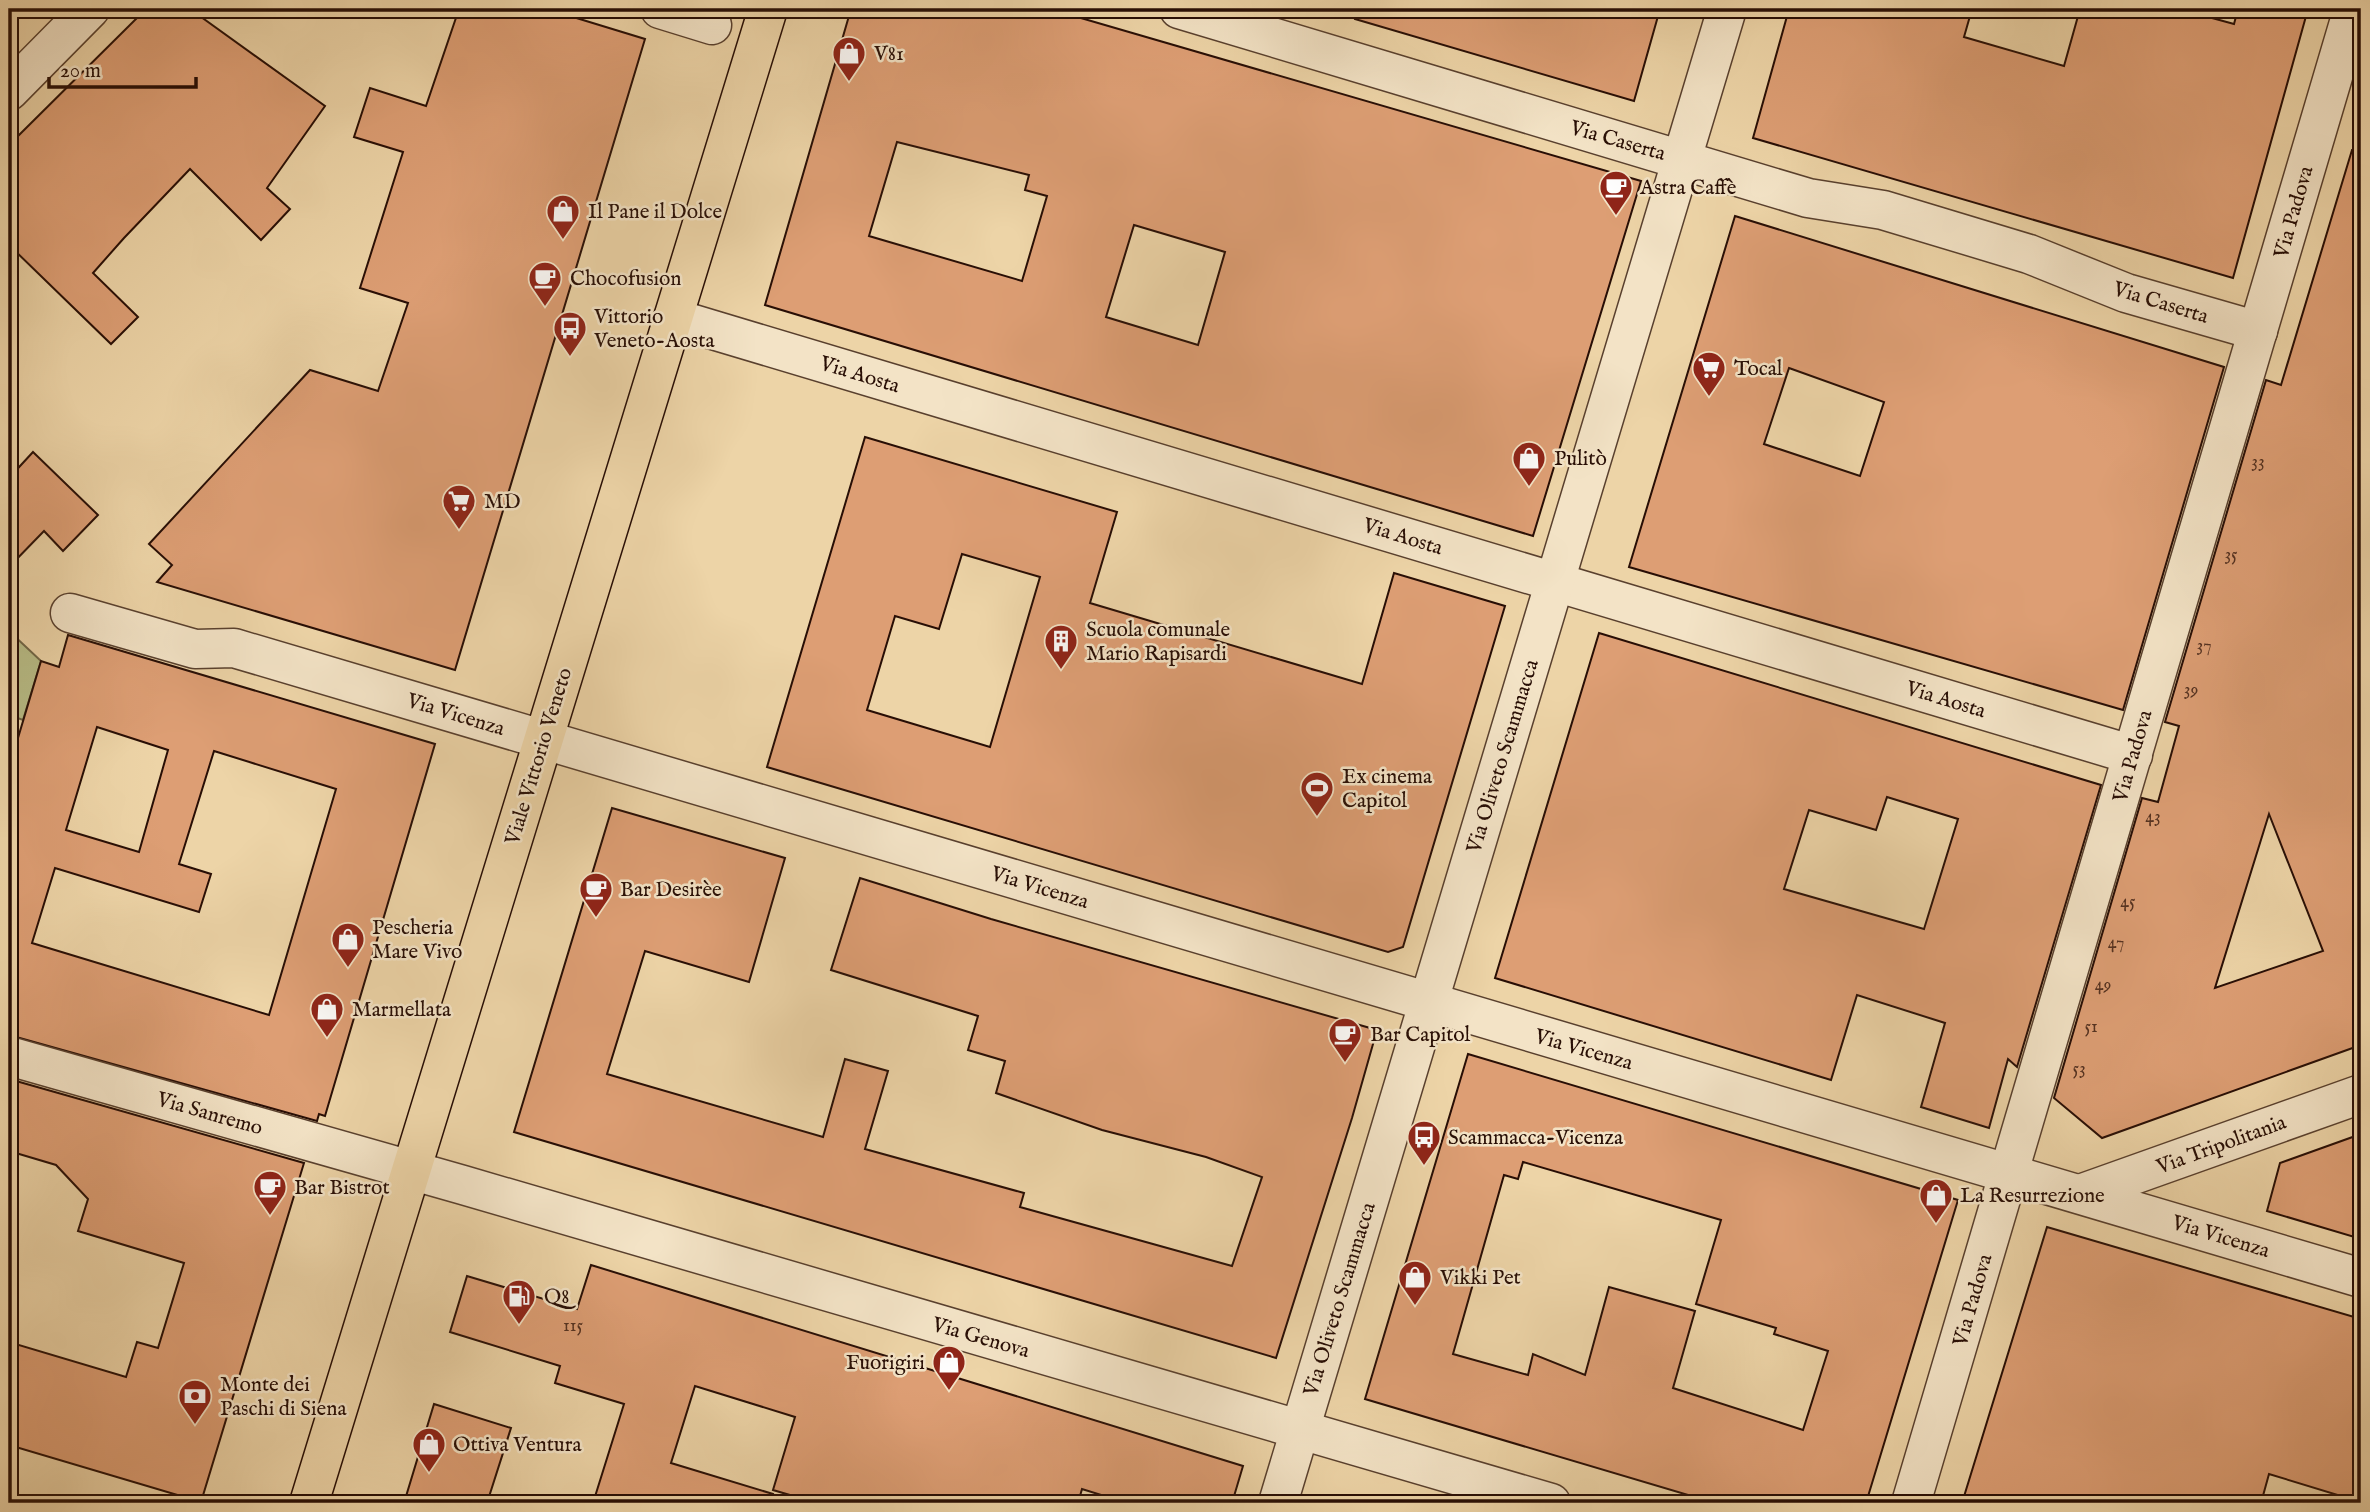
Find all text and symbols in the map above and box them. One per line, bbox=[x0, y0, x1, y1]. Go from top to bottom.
shop icon: V81 bbox=[830, 34, 868, 83]
place label: V81 bbox=[873, 41, 904, 68]
scale bar bbox=[49, 46, 196, 90]
text: 20 m bbox=[60, 58, 101, 85]
street label: Via Caserta bbox=[1566, 115, 1669, 168]
street label: Via Padova bbox=[2268, 162, 2321, 263]
cafe icon: Astra Caffè bbox=[1597, 168, 1635, 217]
place label: Astra Caffè bbox=[1639, 175, 1737, 202]
shop icon: Il Pane il Dolce bbox=[544, 192, 582, 241]
place label: Il Pane il Dolce bbox=[588, 199, 723, 226]
cafe icon: Chocofusion bbox=[526, 259, 564, 308]
place label: Chocofusion bbox=[570, 266, 682, 293]
street label: Via Caserta bbox=[2109, 276, 2212, 331]
place label: Vittorio Veneto-Aosta bbox=[593, 304, 715, 355]
bus stop icon: Vittorio Veneto-Aosta bbox=[551, 309, 589, 358]
supermarket icon: Tocal bbox=[1690, 349, 1728, 398]
street label: Via Aosta bbox=[815, 350, 904, 401]
place label: Tocal bbox=[1734, 356, 1783, 383]
shop icon: Pulitò bbox=[1510, 439, 1548, 488]
place label: Pulitò bbox=[1554, 446, 1607, 473]
house number: 33 bbox=[2251, 451, 2265, 474]
supermarket icon: MD bbox=[440, 482, 478, 531]
place label: MD bbox=[484, 489, 521, 516]
street label: Via Aosta bbox=[1358, 512, 1447, 563]
house number: 35 bbox=[2224, 544, 2238, 567]
place label: Scuola comunale Mario Rapisardi bbox=[1086, 617, 1230, 668]
building icon: Scuola comunale Mario Rapisardi bbox=[1042, 622, 1080, 671]
house number: 37 bbox=[2196, 635, 2212, 658]
street label: Via Oliveto Scammacca bbox=[1461, 655, 1546, 857]
street label: Viale Vittorio Veneto bbox=[499, 665, 579, 849]
street label: Via Aosta bbox=[1901, 675, 1990, 726]
house number: 39 bbox=[2184, 679, 2198, 702]
street label: Via Vicenza bbox=[402, 687, 509, 743]
street label: Via Padova bbox=[2107, 706, 2160, 807]
place label: Ex cinema Capitol bbox=[1342, 764, 1433, 815]
sports icon: Ex cinema Capitol bbox=[1298, 769, 1336, 818]
house number: 43 bbox=[2145, 806, 2161, 829]
street label: Via Vicenza bbox=[986, 860, 1093, 916]
cafe icon: Bar Desirèe bbox=[577, 870, 615, 919]
place label: Bar Desirèe bbox=[620, 877, 722, 904]
house number: 45 bbox=[2120, 891, 2136, 914]
place label: Pescheria Mare Vivo bbox=[372, 915, 462, 966]
shop icon: Pescheria Mare Vivo bbox=[329, 920, 367, 969]
house number: 47 bbox=[2108, 932, 2124, 955]
house number: 49 bbox=[2095, 974, 2111, 997]
shop icon: Marmellata bbox=[308, 990, 346, 1039]
place label: Marmellata bbox=[352, 997, 452, 1024]
cafe icon: Bar Capitol bbox=[1326, 1015, 1364, 1064]
house number: 51 bbox=[2084, 1016, 2098, 1039]
place label: Bar Capitol bbox=[1370, 1022, 1471, 1049]
street label: Via Vicenza bbox=[1530, 1023, 1637, 1078]
house number: 53 bbox=[2072, 1058, 2086, 1081]
street label: Via Sanremo bbox=[153, 1086, 266, 1142]
street label: Via Tripolitania bbox=[2152, 1109, 2291, 1182]
bus stop icon: Scammacca-Vicenza bbox=[1405, 1118, 1443, 1167]
place label: Scammacca-Vicenza bbox=[1448, 1125, 1624, 1152]
cafe icon: Bar Bistrot bbox=[251, 1168, 289, 1217]
place label: Bar Bistrot bbox=[294, 1175, 390, 1202]
shop icon: La Resurrezione bbox=[1917, 1176, 1955, 1225]
place label: La Resurrezione bbox=[1960, 1183, 2105, 1210]
street label: Via Oliveto Scammacca bbox=[1298, 1198, 1383, 1400]
street label: Via Vicenza bbox=[2167, 1209, 2274, 1265]
street label: Via Padova bbox=[1947, 1250, 2000, 1351]
shop icon: Vikki Pet bbox=[1396, 1258, 1434, 1307]
place label: Vikki Pet bbox=[1439, 1265, 1521, 1292]
fuel station icon: Q8 bbox=[500, 1277, 538, 1326]
place label: Q8 bbox=[544, 1284, 576, 1311]
street label: Via Genova bbox=[928, 1311, 1033, 1365]
house number: 115 bbox=[563, 1315, 583, 1338]
shop icon: Fuorigiri bbox=[930, 1343, 968, 1392]
place label: Fuorigiri bbox=[846, 1350, 925, 1377]
place label: Monte dei Paschi di Siena bbox=[220, 1372, 347, 1423]
bank icon: Monte dei Paschi di Siena bbox=[176, 1377, 214, 1426]
shop icon: Ottiva Ventura bbox=[410, 1425, 448, 1474]
place label: Ottiva Ventura bbox=[453, 1432, 582, 1459]

